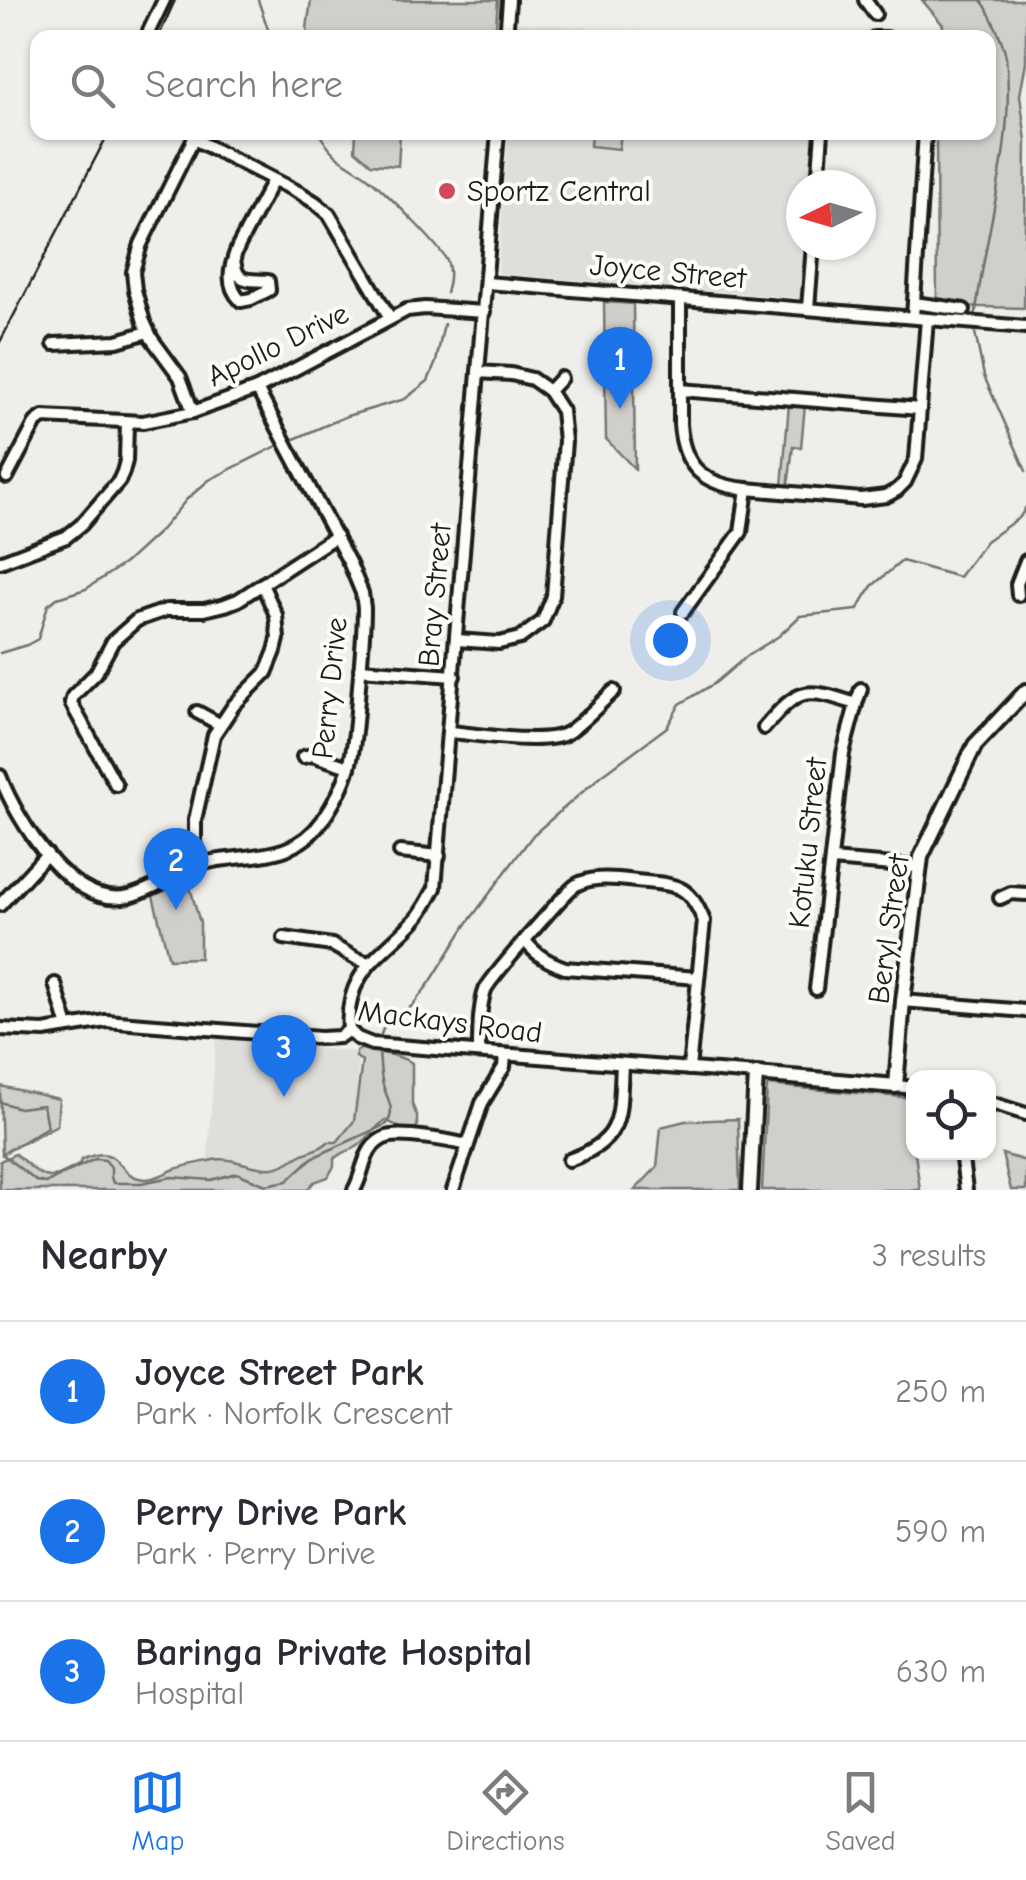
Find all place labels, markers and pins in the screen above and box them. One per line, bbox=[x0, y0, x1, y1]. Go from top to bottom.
place label: Sportz Central bbox=[467, 174, 651, 209]
marker: Sportz Central bbox=[436, 180, 458, 202]
pin: 1 bbox=[588, 326, 652, 409]
pin: 2 bbox=[144, 828, 208, 910]
pin: 3 bbox=[252, 1014, 316, 1097]

